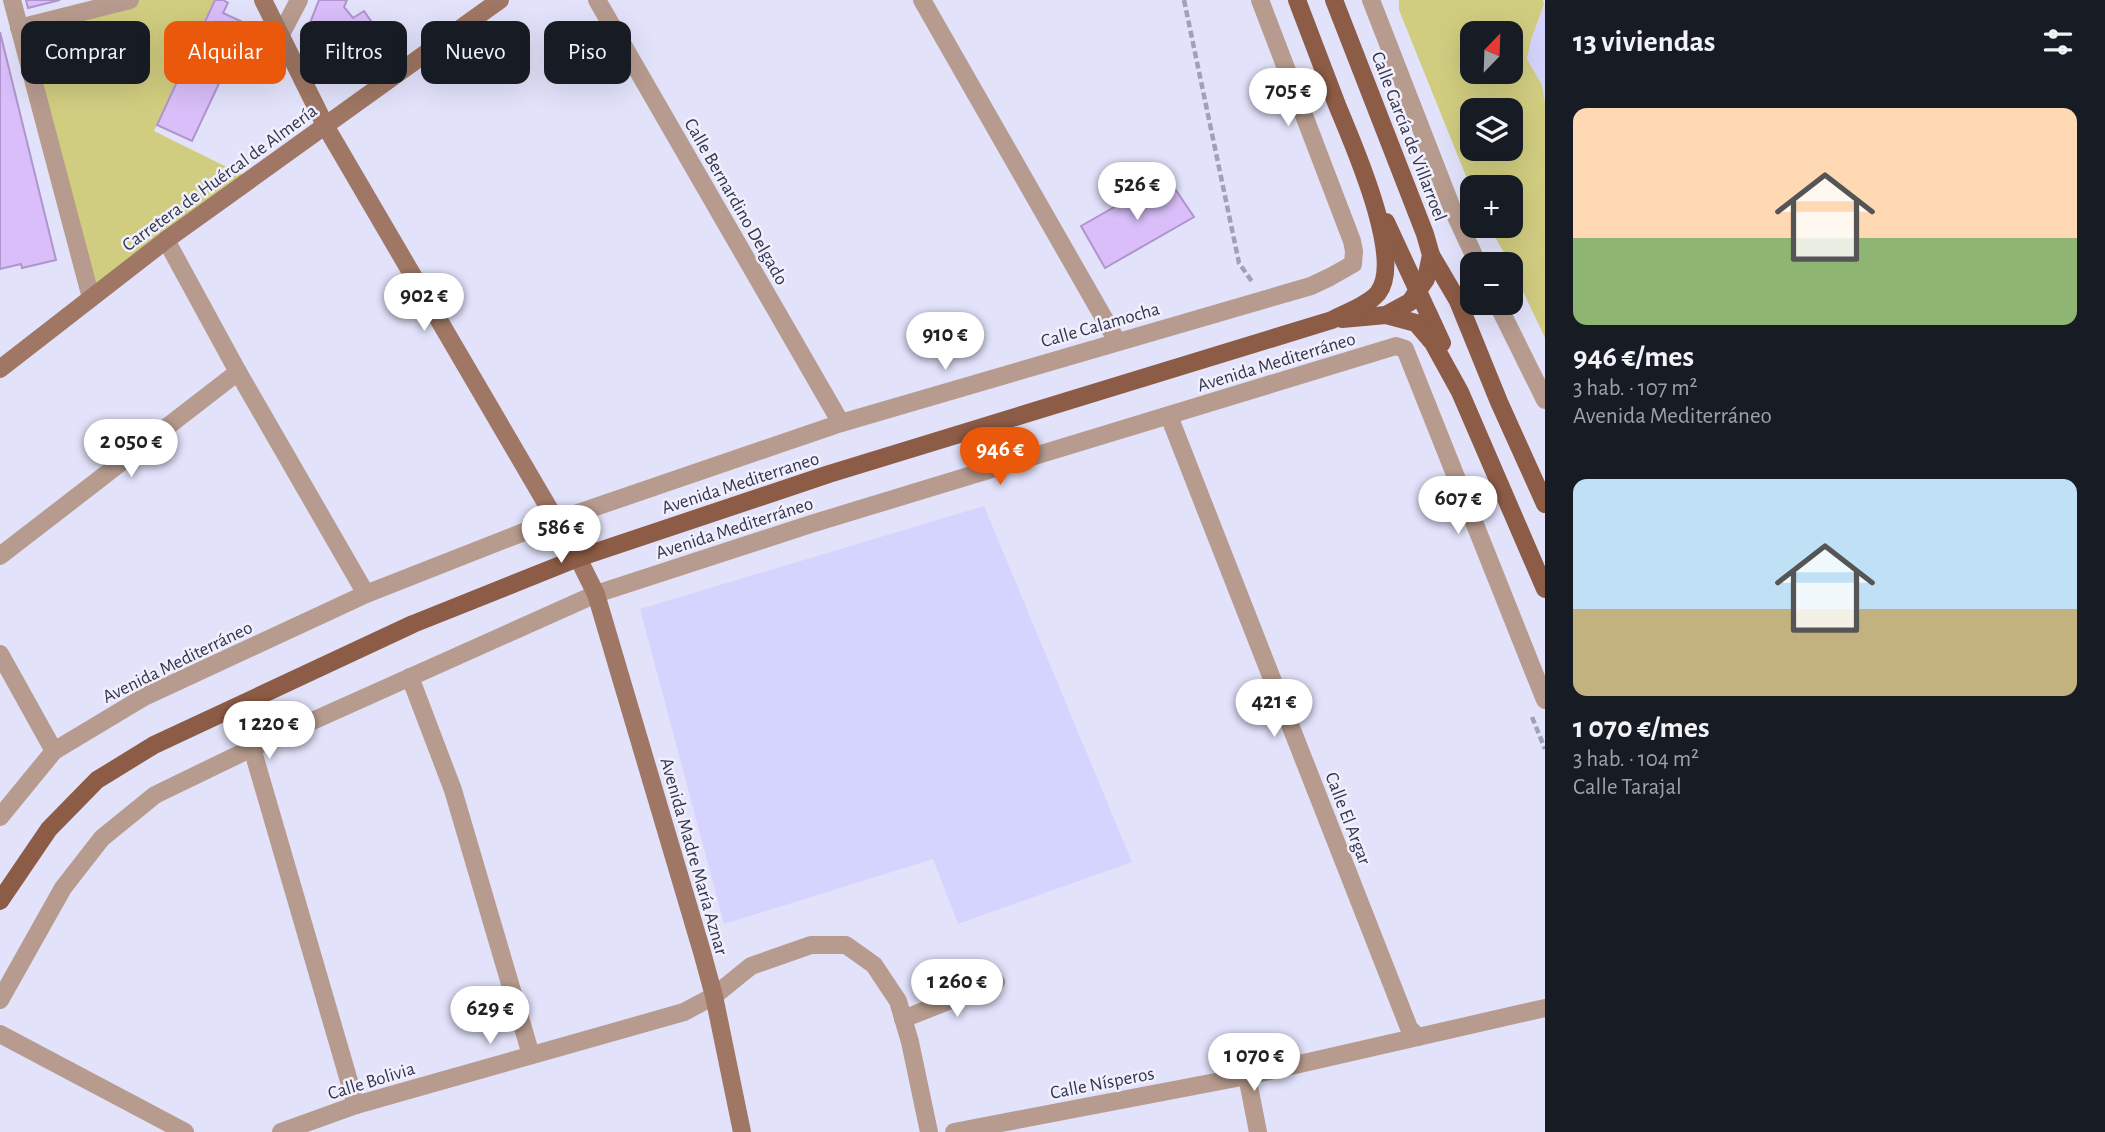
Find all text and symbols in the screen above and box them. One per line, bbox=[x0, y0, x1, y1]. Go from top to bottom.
chip: Comprar bbox=[21, 21, 150, 84]
chip: Alquilar bbox=[164, 21, 286, 84]
chip: Filtros bbox=[300, 21, 407, 84]
chip: Nuevo bbox=[421, 21, 530, 84]
chip: Piso bbox=[544, 21, 631, 84]
north arrow bbox=[1460, 21, 1522, 84]
map controls bbox=[1460, 21, 1523, 315]
icon: filters bbox=[2039, 23, 2077, 61]
text: 13 viviendas bbox=[1573, 27, 1715, 57]
street label: Calle García de Villarroel bbox=[1368, 49, 1450, 224]
pin: 705 € bbox=[1239, 68, 1337, 128]
text: 705 € bbox=[1265, 79, 1311, 102]
button: layers bbox=[1460, 98, 1523, 161]
street label: Carretera de Huércal de Almería bbox=[119, 101, 321, 255]
street label: Calle Bernardino Delgado bbox=[680, 115, 791, 288]
icon: home bbox=[1762, 154, 1888, 280]
pin: 526 € bbox=[1088, 162, 1186, 222]
text: 526 € bbox=[1114, 173, 1160, 196]
button: + bbox=[1460, 175, 1523, 238]
button: − bbox=[1460, 252, 1523, 315]
pin: 902 € bbox=[375, 274, 473, 333]
text: 902 € bbox=[400, 284, 448, 307]
street label: Calle Calamocha bbox=[1039, 299, 1162, 351]
pin: 910 € bbox=[896, 312, 994, 372]
text: 910 € bbox=[922, 323, 968, 346]
street label: Avenida Mediterráneo bbox=[1195, 329, 1358, 396]
text: 946 €/mes bbox=[1573, 342, 1694, 372]
text: 3 hab. · 107 m² bbox=[1573, 377, 1698, 400]
text: Avenida Mediterráneo bbox=[1573, 405, 1772, 428]
pin: 2 050 € bbox=[66, 420, 196, 479]
pin: 946 € bbox=[951, 428, 1049, 487]
text: 2 050 € bbox=[100, 430, 162, 453]
text: 946 € bbox=[976, 438, 1024, 461]
street label: Avenida Mediterraneo bbox=[659, 449, 822, 518]
pin: 607 € bbox=[1409, 476, 1507, 536]
text: 607 € bbox=[1434, 487, 1482, 510]
street label: Avenida Mediterráneo bbox=[653, 494, 816, 563]
pin: 586 € bbox=[512, 505, 610, 565]
text: 586 € bbox=[538, 516, 584, 539]
icon: home bbox=[1762, 525, 1888, 651]
street label: Avenida Mediterráneo bbox=[100, 618, 256, 707]
pin: 421 € bbox=[1225, 680, 1323, 739]
text: 421 € bbox=[1252, 690, 1296, 713]
pin: 1 220 € bbox=[204, 702, 334, 761]
text: 1 220 € bbox=[239, 712, 299, 735]
text: 1 070 €/mes bbox=[1573, 713, 1710, 743]
text: 3 hab. · 104 m² bbox=[1573, 748, 1699, 771]
street label: Avenida Madre María Aznar bbox=[656, 756, 731, 957]
street label: Calle El Argar bbox=[1321, 770, 1374, 867]
text: Calle Tarajal bbox=[1573, 776, 1682, 799]
pin: 1 260 € bbox=[892, 960, 1022, 1019]
text: 1 260 € bbox=[927, 970, 987, 993]
pin: 629 € bbox=[441, 986, 539, 1046]
text: 629 € bbox=[466, 997, 514, 1020]
pin: 1 070 € bbox=[1189, 1034, 1319, 1093]
text: 1 070 € bbox=[1224, 1044, 1284, 1067]
street label: Calle Bolivia bbox=[326, 1059, 417, 1104]
street label: Calle Nísperos bbox=[1049, 1064, 1156, 1103]

